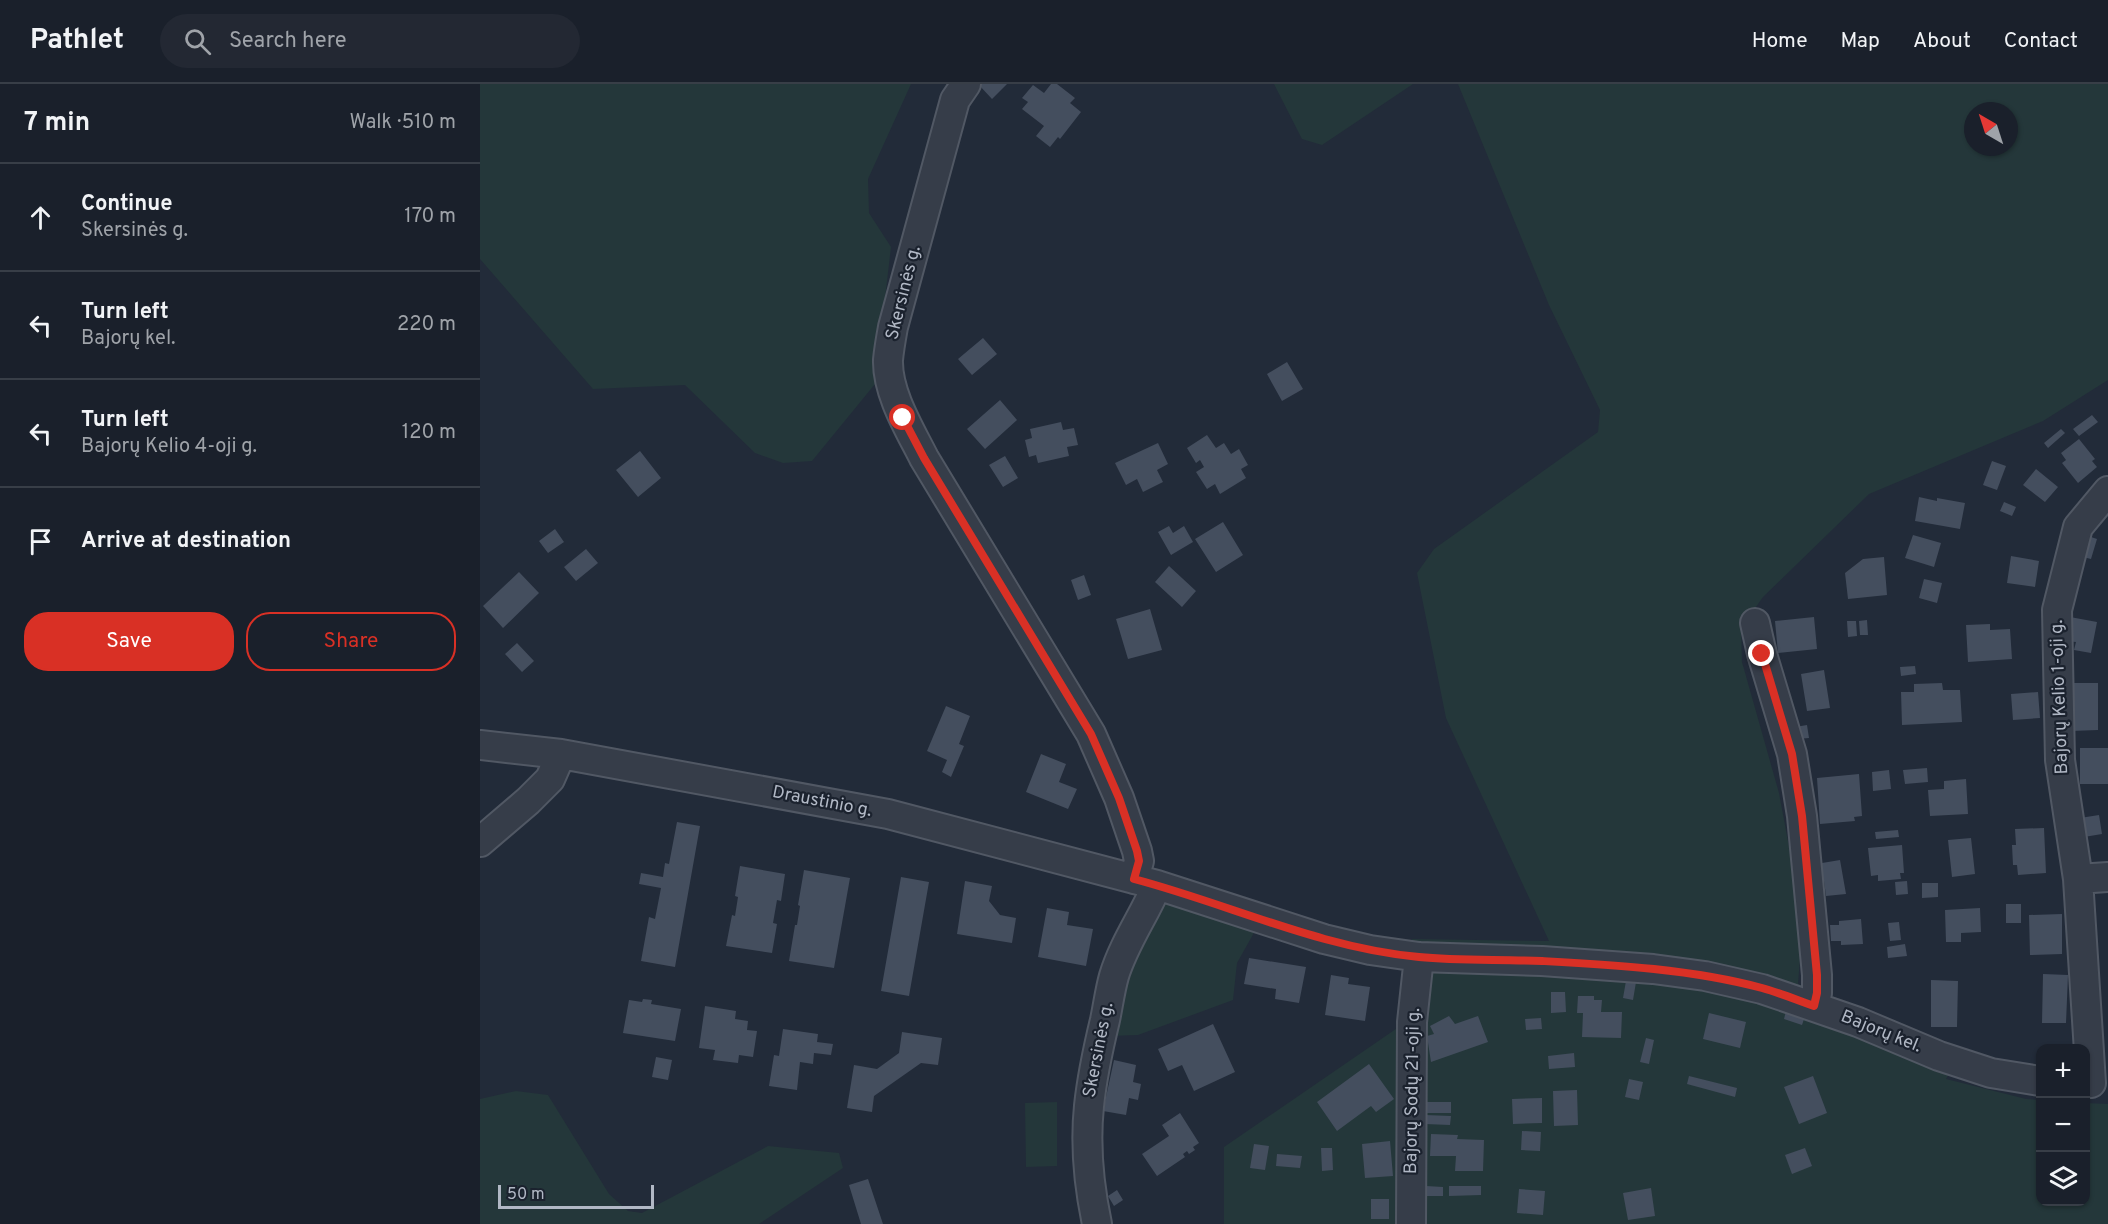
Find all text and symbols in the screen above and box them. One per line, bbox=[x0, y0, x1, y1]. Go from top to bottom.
search box bbox=[160, 14, 580, 68]
text: Pathlet bbox=[30, 23, 124, 59]
icon: search bbox=[181, 25, 214, 58]
text: Search here bbox=[229, 28, 347, 55]
text: Home bbox=[1752, 28, 1808, 55]
text: Map bbox=[1841, 28, 1880, 55]
text: About bbox=[1913, 28, 1971, 55]
text: Contact bbox=[2004, 28, 2078, 55]
north arrow bbox=[1964, 102, 2018, 156]
text: 7 min bbox=[24, 107, 90, 140]
text: Walk · 510 m bbox=[350, 110, 456, 136]
text: Continue bbox=[81, 191, 172, 218]
icon: ahead bbox=[24, 201, 57, 234]
text: 170 m bbox=[404, 204, 456, 230]
text: Skersinės g. bbox=[81, 218, 188, 244]
street label: Skersinės g. bbox=[881, 243, 927, 343]
text: Turn left bbox=[81, 299, 169, 326]
icon: left bbox=[24, 309, 57, 342]
text: 220 m bbox=[397, 312, 456, 338]
text: Bajorų kel. bbox=[81, 326, 176, 352]
route start bbox=[889, 404, 915, 430]
text: Turn left bbox=[81, 407, 169, 434]
icon: left bbox=[24, 417, 57, 450]
text: 120 m bbox=[402, 420, 456, 446]
text: Bajorų Kelio 4-oji g. bbox=[81, 434, 257, 460]
icon: arrive bbox=[24, 525, 57, 558]
text: Arrive at destination bbox=[81, 528, 291, 555]
button: Save bbox=[24, 612, 234, 671]
button: Share bbox=[246, 612, 456, 671]
street label: Bajorų Kelio 1-oji g. bbox=[2046, 619, 2074, 775]
route end bbox=[1748, 640, 1774, 666]
street label: Draustinio g. bbox=[770, 781, 874, 823]
street label: Skersinės g. bbox=[1079, 1001, 1119, 1099]
street label: Bajorų kel. bbox=[1837, 1005, 1925, 1059]
street label: Bajorų Sodų 21-oji g. bbox=[1400, 1008, 1426, 1174]
map controls bbox=[2036, 1044, 2090, 1206]
button: + bbox=[2036, 1044, 2090, 1098]
button: − bbox=[2036, 1098, 2090, 1152]
button: layers bbox=[2036, 1152, 2090, 1206]
scale bar bbox=[498, 1182, 654, 1210]
text: 50 m bbox=[507, 1185, 545, 1205]

